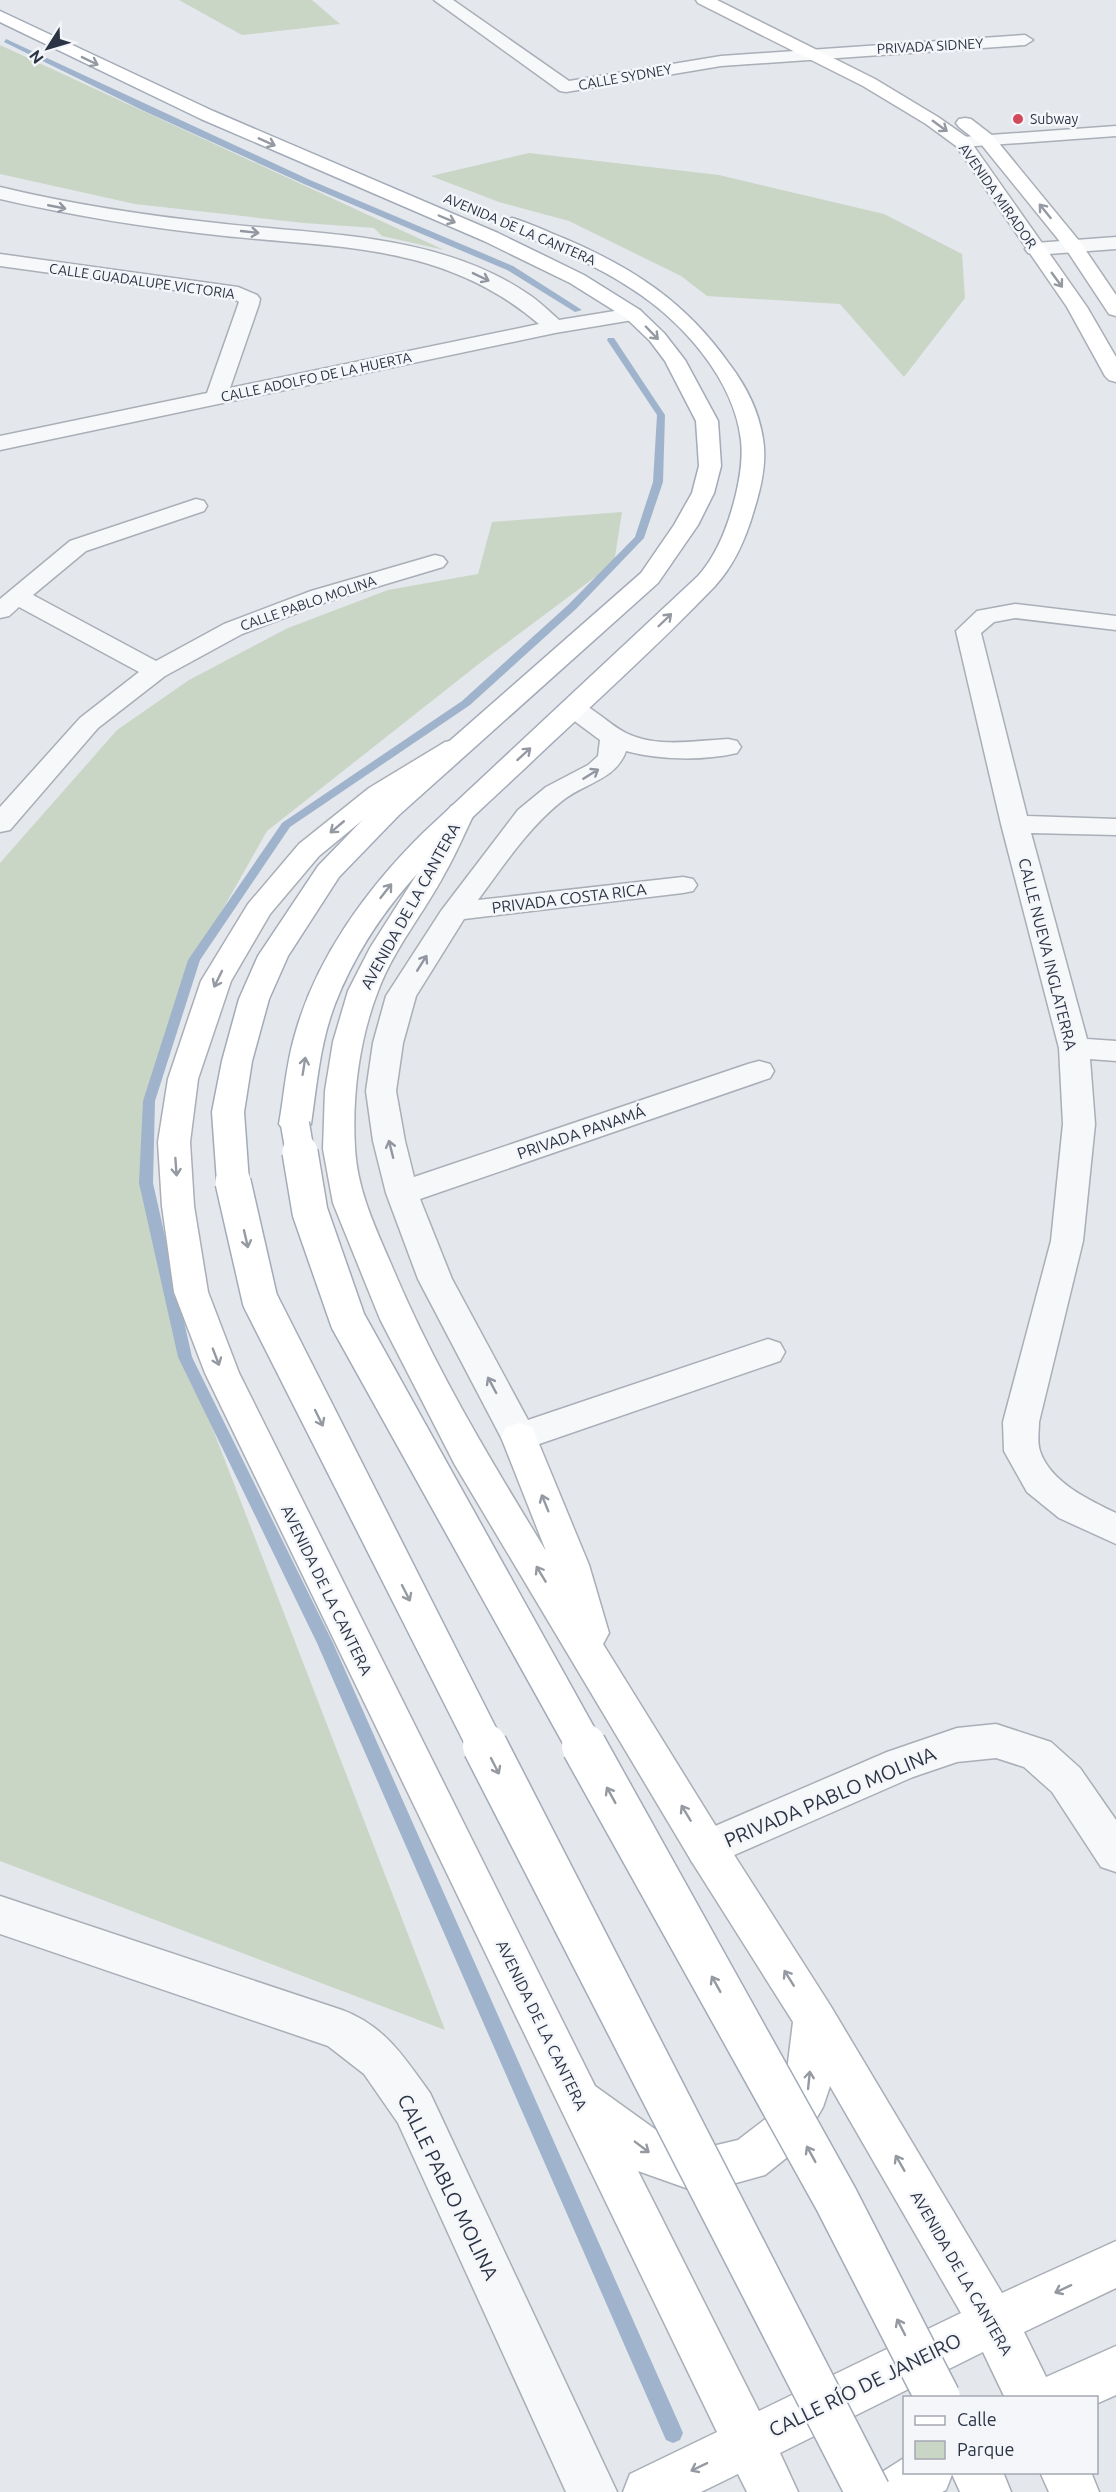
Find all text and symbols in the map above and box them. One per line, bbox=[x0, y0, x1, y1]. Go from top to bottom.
north arrow bbox=[18, 18, 78, 78]
street label: PRIVADA SIDNEY bbox=[876, 35, 984, 57]
text: N bbox=[25, 47, 47, 67]
one-way arrow bbox=[81, 55, 99, 67]
street label: CALLE SYDNEY bbox=[577, 61, 673, 93]
place label: Subway bbox=[1030, 111, 1079, 127]
marker: Subway bbox=[1011, 112, 1025, 126]
one-way arrow bbox=[932, 120, 948, 132]
one-way arrow bbox=[258, 137, 276, 148]
street label: AVENIDA MIRADOR bbox=[956, 141, 1040, 252]
street label: AVENIDA DE LA CANTERA bbox=[442, 190, 598, 268]
one-way arrow bbox=[47, 202, 66, 213]
one-way arrow bbox=[1038, 203, 1051, 219]
one-way arrow bbox=[437, 214, 455, 225]
one-way arrow bbox=[240, 227, 260, 238]
street label: CALLE GUADALUPE VICTORIA bbox=[48, 260, 236, 302]
one-way arrow bbox=[472, 272, 490, 284]
one-way arrow bbox=[1051, 272, 1064, 288]
one-way arrow bbox=[645, 326, 660, 341]
street label: CALLE ADOLFO DE LA HUERTA bbox=[219, 349, 413, 405]
street label: CALLE PABLO MOLINA bbox=[238, 572, 378, 634]
one-way arrow bbox=[658, 612, 673, 627]
one-way arrow bbox=[516, 747, 531, 761]
one-way arrow bbox=[582, 768, 599, 780]
street label: AVENIDA DE LA CANTERA bbox=[357, 819, 463, 992]
one-way arrow bbox=[329, 820, 345, 833]
street label: CALLE NUEVA INGLATERRA bbox=[1015, 856, 1081, 1052]
street label: PRIVADA COSTA RICA bbox=[491, 880, 648, 916]
one-way arrow bbox=[379, 883, 392, 899]
one-way arrow bbox=[416, 955, 428, 972]
one-way arrow bbox=[212, 969, 223, 987]
one-way arrow bbox=[299, 1057, 310, 1076]
street label: PRIVADA PANAMÁ bbox=[514, 1100, 648, 1162]
one-way arrow bbox=[385, 1140, 397, 1159]
one-way arrow bbox=[170, 1157, 181, 1176]
one-way arrow bbox=[241, 1229, 253, 1248]
one-way arrow bbox=[211, 1347, 222, 1365]
one-way arrow bbox=[486, 1377, 497, 1395]
one-way arrow bbox=[313, 1409, 325, 1427]
one-way arrow bbox=[539, 1494, 550, 1513]
street label: AVENIDA DE LA CANTERA bbox=[278, 1502, 376, 1678]
one-way arrow bbox=[534, 1566, 546, 1583]
one-way arrow bbox=[401, 1583, 412, 1601]
street label: PRIVADA PABLO MOLINA bbox=[721, 1741, 939, 1852]
one-way arrow bbox=[490, 1757, 501, 1775]
one-way arrow bbox=[605, 1787, 617, 1804]
one-way arrow bbox=[679, 1805, 691, 1822]
street label: AVENIDA DE LA CANTERA bbox=[493, 1937, 591, 2113]
one-way arrow bbox=[783, 1970, 795, 1987]
one-way arrow bbox=[710, 1975, 721, 1993]
one-way arrow bbox=[803, 2071, 814, 2091]
street label: CALLE PABLO MOLINA bbox=[393, 2090, 503, 2283]
one-way arrow bbox=[634, 2140, 650, 2153]
one-way arrow bbox=[805, 2146, 817, 2163]
one-way arrow bbox=[894, 2155, 906, 2172]
street label: AVENIDA DE LA CANTERA bbox=[908, 2188, 1017, 2359]
one-way arrow bbox=[1055, 2283, 1073, 2295]
one-way arrow bbox=[895, 2318, 907, 2336]
street label: CALLE RÍO DE JANEIRO bbox=[765, 2328, 965, 2441]
legend bbox=[903, 2396, 1098, 2474]
text: Calle bbox=[957, 2409, 997, 2429]
text: Parque bbox=[957, 2439, 1014, 2459]
one-way arrow bbox=[691, 2462, 709, 2474]

